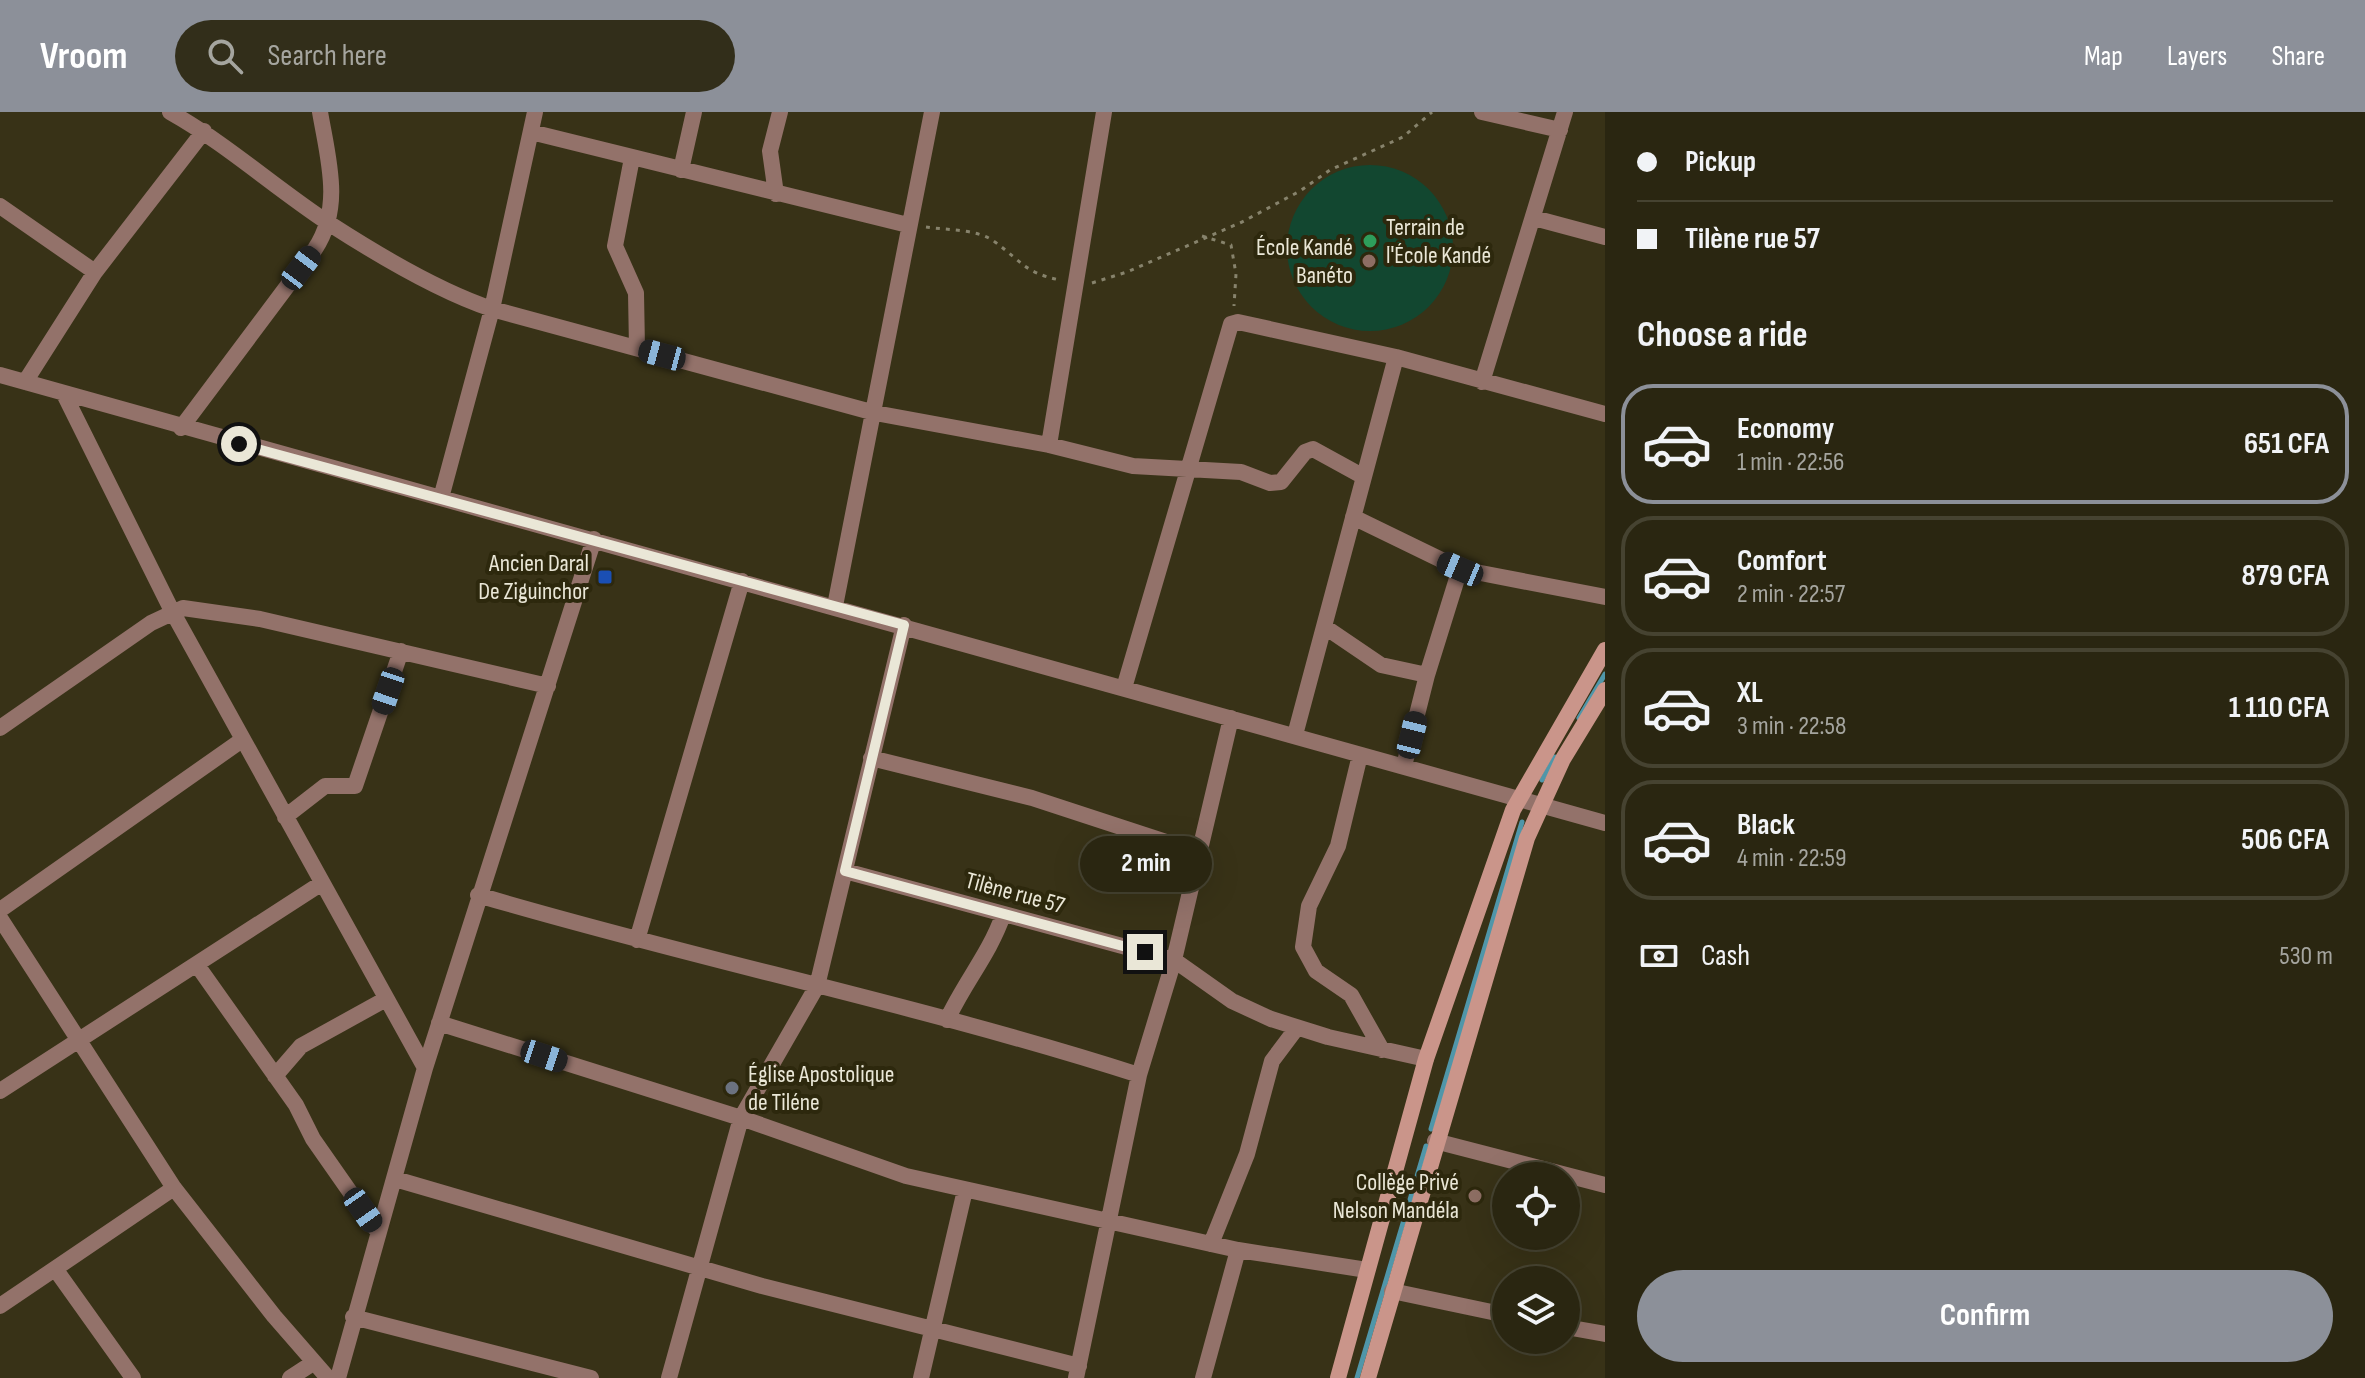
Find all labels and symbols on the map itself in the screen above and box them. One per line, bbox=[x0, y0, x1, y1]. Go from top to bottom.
place label: Terrain de l'École Kandé bbox=[1386, 213, 1491, 270]
marker: Terrain de l'École Kandé bbox=[1361, 232, 1379, 250]
place label: École Kandé Banéto bbox=[1256, 233, 1353, 290]
car bbox=[277, 242, 325, 294]
marker: École Kandé Banéto bbox=[1360, 252, 1378, 270]
car bbox=[636, 337, 688, 373]
route start bbox=[221, 426, 257, 462]
place label: Ancien Daral De Ziguinchor bbox=[478, 549, 589, 606]
car bbox=[1433, 549, 1487, 589]
marker: Ancien Daral De Ziguinchor bbox=[596, 568, 614, 586]
car bbox=[369, 664, 407, 718]
car bbox=[1395, 709, 1429, 761]
callout: 2 min bbox=[1079, 836, 1211, 892]
street label: Tilène rue 57 bbox=[962, 866, 1068, 920]
route end bbox=[1127, 934, 1163, 970]
car bbox=[517, 1037, 571, 1075]
place label: Église Apostolique de Tiléne bbox=[748, 1060, 894, 1117]
marker: Église Apostolique de Tiléne bbox=[723, 1079, 741, 1097]
place label: Collège Privé Nelson Mandéla bbox=[1333, 1168, 1459, 1225]
car bbox=[339, 1183, 387, 1237]
marker: Collège Privé Nelson Mandéla bbox=[1466, 1187, 1484, 1205]

